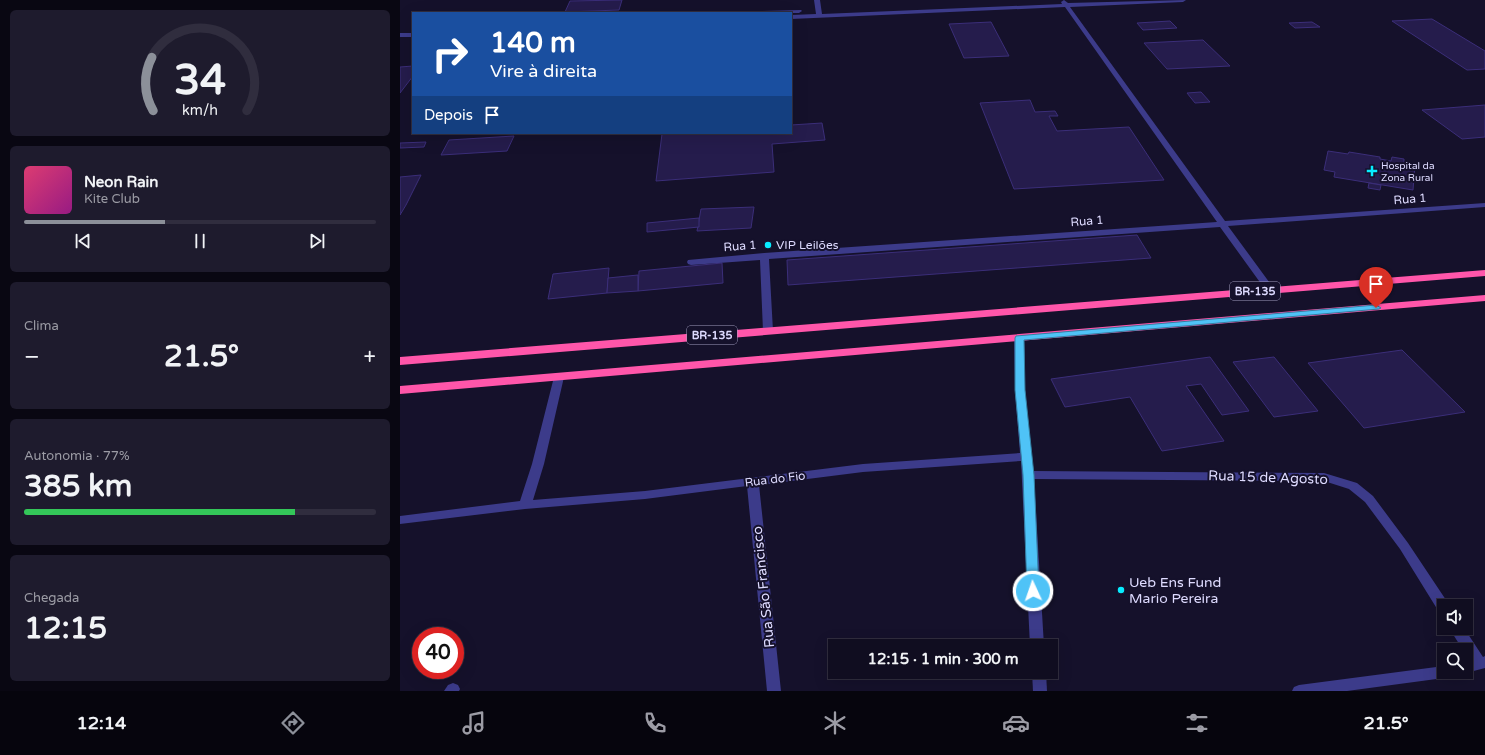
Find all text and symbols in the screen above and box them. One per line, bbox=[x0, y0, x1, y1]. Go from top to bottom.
text: 140 m bbox=[490, 26, 576, 60]
icon: right bbox=[424, 28, 476, 80]
text: 34 bbox=[174, 56, 226, 106]
text: Vire à direita bbox=[490, 60, 597, 82]
text: km/h bbox=[182, 102, 218, 119]
icon: arrive bbox=[481, 104, 503, 126]
text: Depois bbox=[424, 106, 473, 124]
place label: Hospital da Zona Rural bbox=[1381, 160, 1435, 184]
marker: Hospital da Zona Rural bbox=[1366, 165, 1378, 177]
text: Neon Rain bbox=[84, 173, 158, 191]
text: Kite Club bbox=[84, 191, 140, 207]
street label: Rua 1 bbox=[1393, 191, 1427, 207]
street label: Rua 1 bbox=[1070, 213, 1104, 229]
icon: previous bbox=[72, 230, 94, 252]
icon: pause bbox=[189, 230, 211, 252]
icon: next bbox=[306, 230, 328, 252]
street label: Rua 1 bbox=[723, 238, 757, 254]
place label: VIP Leilões bbox=[776, 238, 839, 252]
marker: VIP Leilões bbox=[763, 240, 773, 250]
pin bbox=[1359, 267, 1393, 308]
icon: arrive bbox=[1365, 273, 1387, 295]
road number: BR-135 bbox=[1230, 282, 1280, 300]
text: Clima bbox=[24, 318, 59, 334]
road number: BR-135 bbox=[687, 326, 737, 344]
text: 21.5° bbox=[164, 338, 239, 375]
text: − bbox=[24, 344, 40, 370]
text: + bbox=[364, 344, 376, 370]
text: Autonomia · 77% bbox=[24, 448, 130, 464]
street label: Rua 15 de Agosto bbox=[1208, 467, 1328, 488]
text: 385 km bbox=[24, 468, 132, 505]
street label: Rua do Fio bbox=[744, 468, 806, 490]
street label: Rua São Francisco bbox=[749, 525, 778, 649]
position arrow bbox=[1012, 570, 1054, 612]
place label: Ueb Ens Fund Mario Pereira bbox=[1129, 574, 1221, 607]
marker: Ueb Ens Fund Mario Pereira bbox=[1116, 585, 1126, 595]
text: Chegada bbox=[24, 590, 79, 606]
map controls bbox=[1437, 599, 1473, 679]
button: sound bbox=[1437, 599, 1473, 635]
text: 12:15 bbox=[24, 610, 107, 647]
speed limit sign: 40 bbox=[412, 627, 464, 679]
button: search bbox=[1437, 643, 1473, 679]
text: 12:15 · 1 min · 300 m bbox=[868, 650, 1018, 668]
icon: directions bbox=[279, 709, 307, 737]
icon: music bbox=[460, 709, 488, 737]
icon: phone bbox=[641, 709, 669, 737]
icon: climate bbox=[821, 709, 849, 737]
icon: car bbox=[1002, 709, 1030, 737]
icon: filters bbox=[1183, 709, 1211, 737]
text: 12:14 bbox=[76, 712, 126, 734]
text: 21.5° bbox=[1364, 712, 1409, 734]

